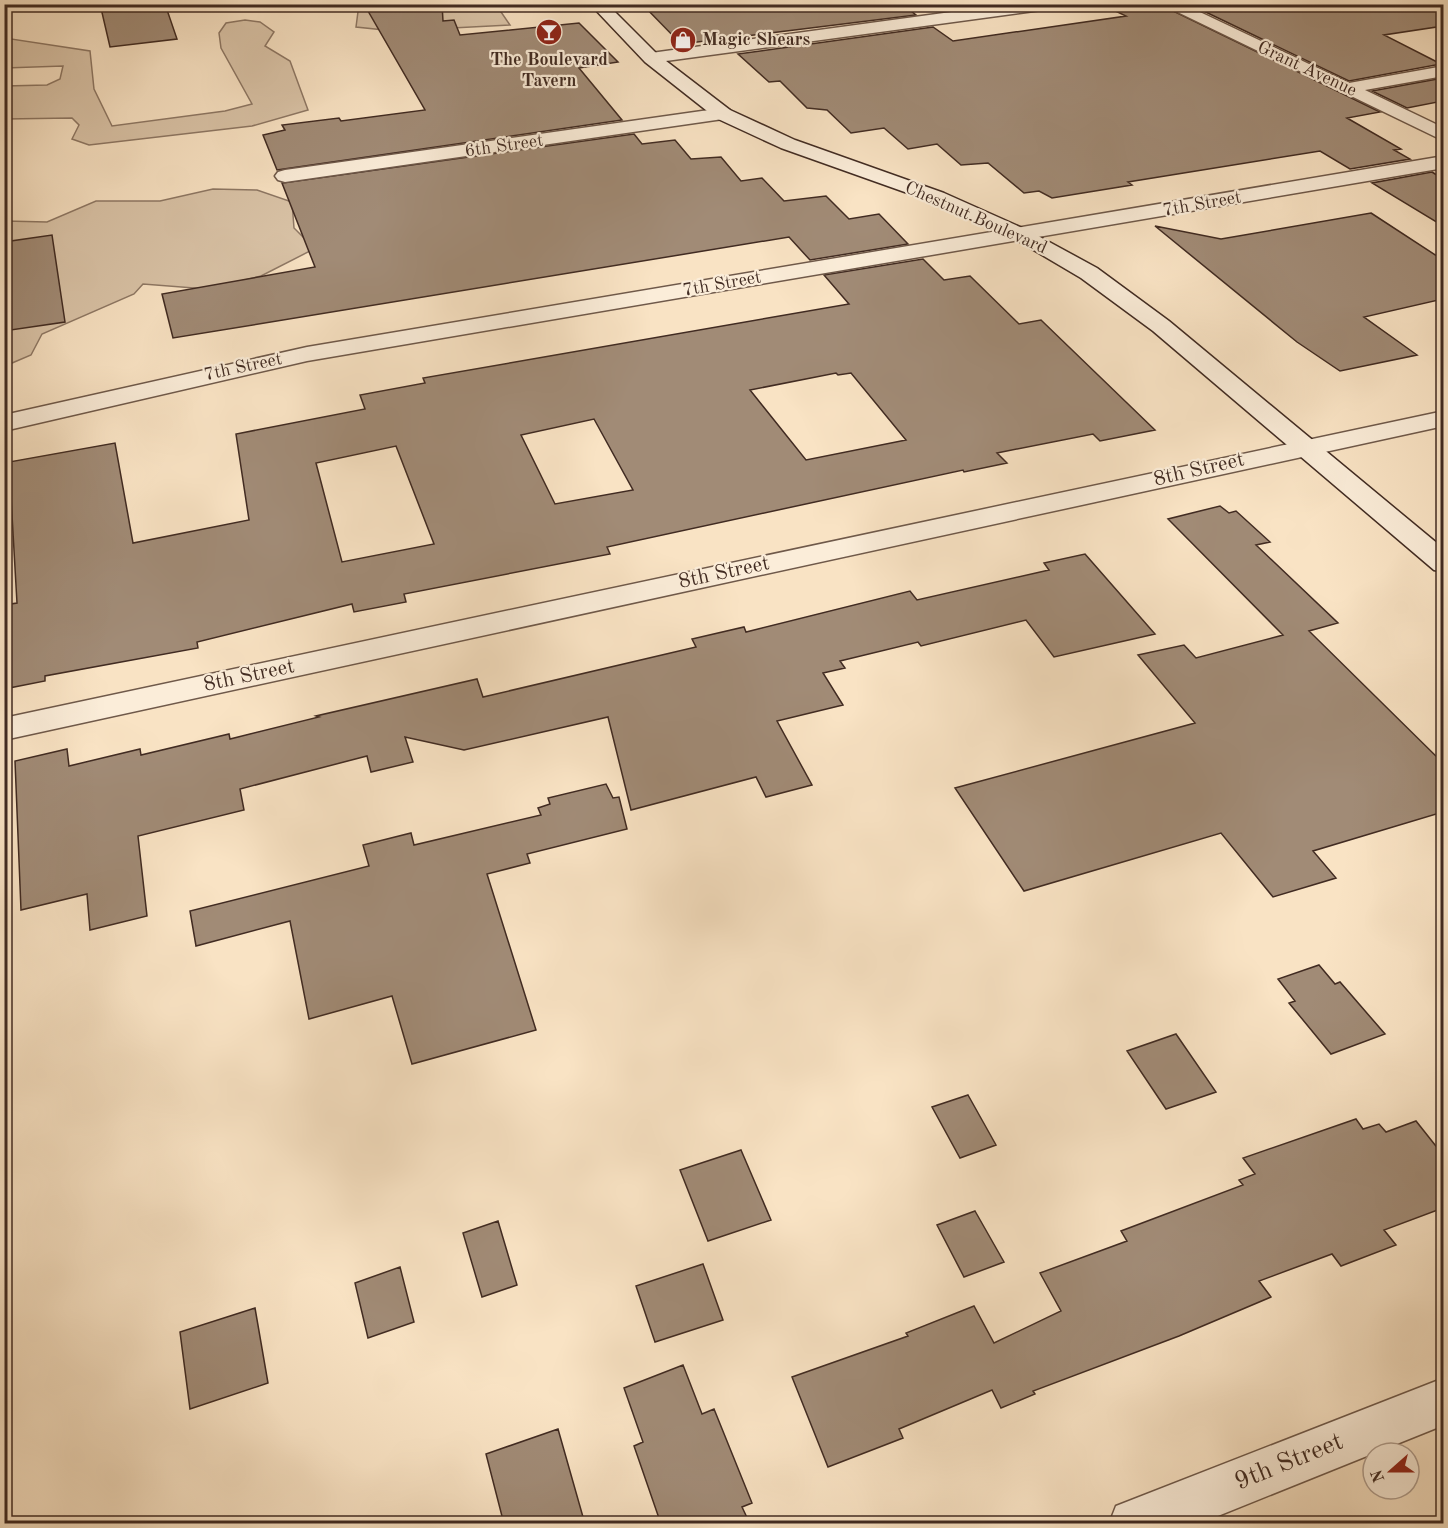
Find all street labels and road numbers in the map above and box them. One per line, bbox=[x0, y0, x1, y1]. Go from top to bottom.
street label: Grant Avenue bbox=[1254, 38, 1360, 100]
street label: 6th Street bbox=[463, 132, 545, 160]
street label: Chestnut Boulevard bbox=[902, 179, 1050, 257]
street label: 7th Street bbox=[1161, 188, 1243, 220]
street label: 7th Street bbox=[681, 268, 763, 300]
street label: 7th Street bbox=[202, 350, 284, 384]
street label: 8th Street bbox=[1152, 449, 1246, 491]
street label: 8th Street bbox=[677, 553, 771, 593]
street label: 8th Street bbox=[202, 656, 296, 696]
street label: 9th Street bbox=[1231, 1428, 1347, 1496]

